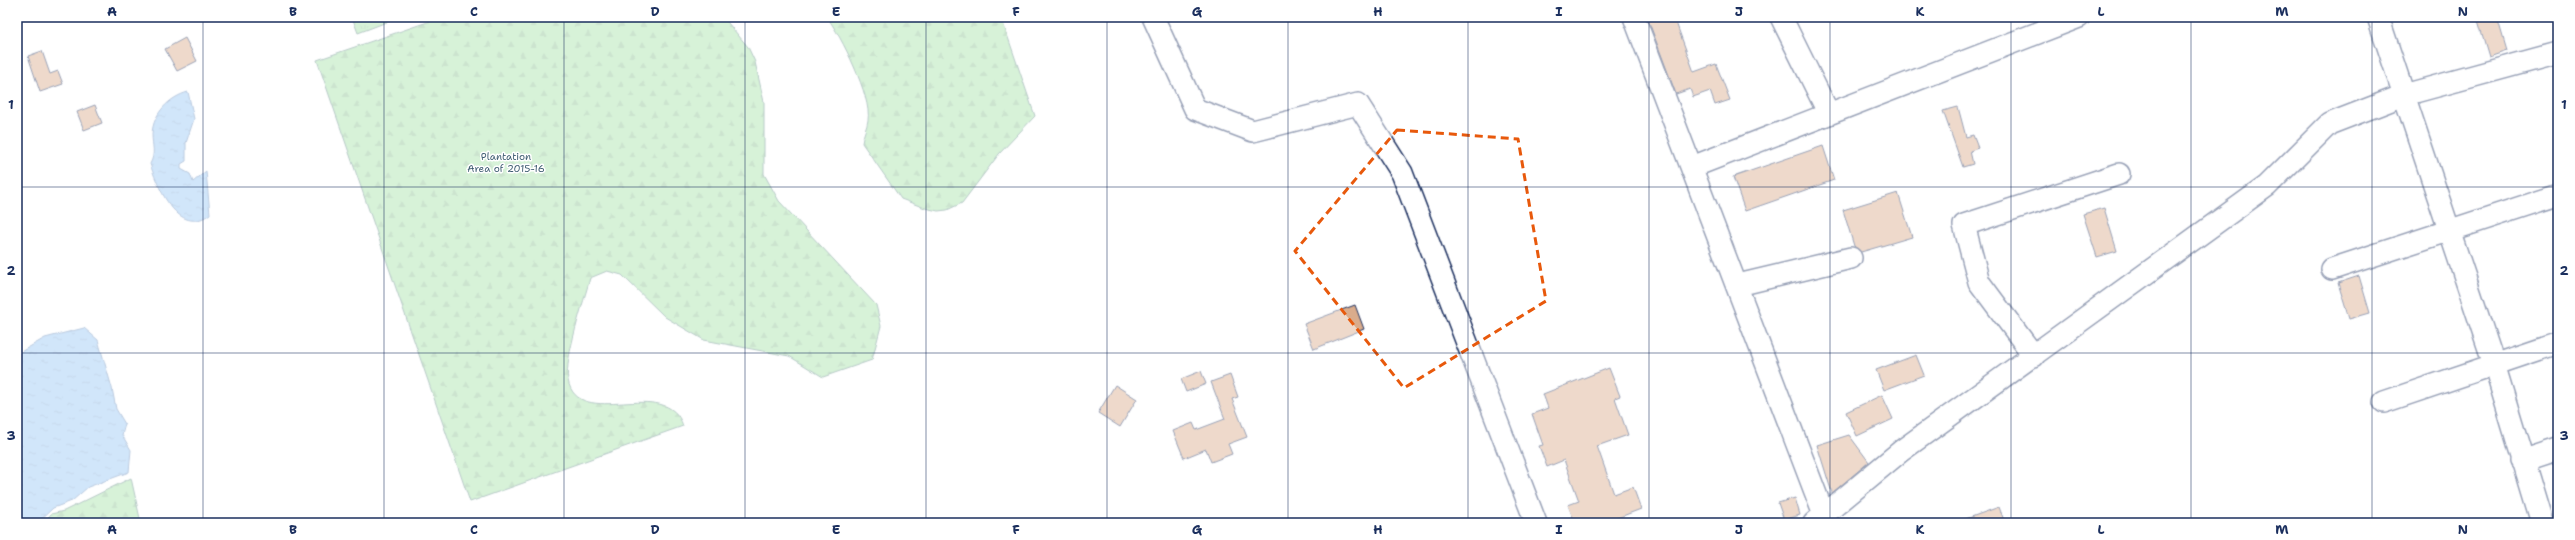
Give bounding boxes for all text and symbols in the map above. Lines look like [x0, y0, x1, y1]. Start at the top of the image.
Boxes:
text: A [107, 3, 117, 20]
text: B [289, 3, 297, 20]
text: C [470, 3, 478, 20]
text: D [650, 3, 660, 20]
text: E [832, 3, 841, 20]
text: F [1012, 3, 1020, 20]
text: G [1192, 3, 1203, 20]
text: H [1373, 3, 1383, 20]
text: I [1555, 3, 1563, 20]
text: J [1735, 3, 1743, 20]
text: K [1916, 3, 1925, 20]
text: L [2097, 3, 2105, 20]
text: M [2275, 3, 2289, 20]
text: N [2458, 3, 2468, 20]
text: 1 [8, 96, 14, 113]
text: 1 [2561, 96, 2567, 113]
park label: Plantation Area of 2015-16 [467, 150, 545, 175]
text: 2 [6, 262, 16, 279]
text: 2 [2559, 262, 2569, 279]
text: 3 [6, 427, 16, 444]
text: 3 [2559, 427, 2569, 444]
text: A [107, 521, 117, 538]
text: B [289, 521, 297, 538]
text: C [470, 521, 478, 538]
text: D [650, 521, 660, 538]
text: E [832, 521, 841, 538]
text: F [1012, 521, 1020, 538]
text: G [1192, 521, 1203, 538]
text: H [1373, 521, 1383, 538]
text: I [1555, 521, 1563, 538]
text: J [1735, 521, 1743, 538]
text: K [1916, 521, 1925, 538]
text: L [2097, 521, 2105, 538]
text: M [2275, 521, 2289, 538]
text: N [2458, 521, 2468, 538]

